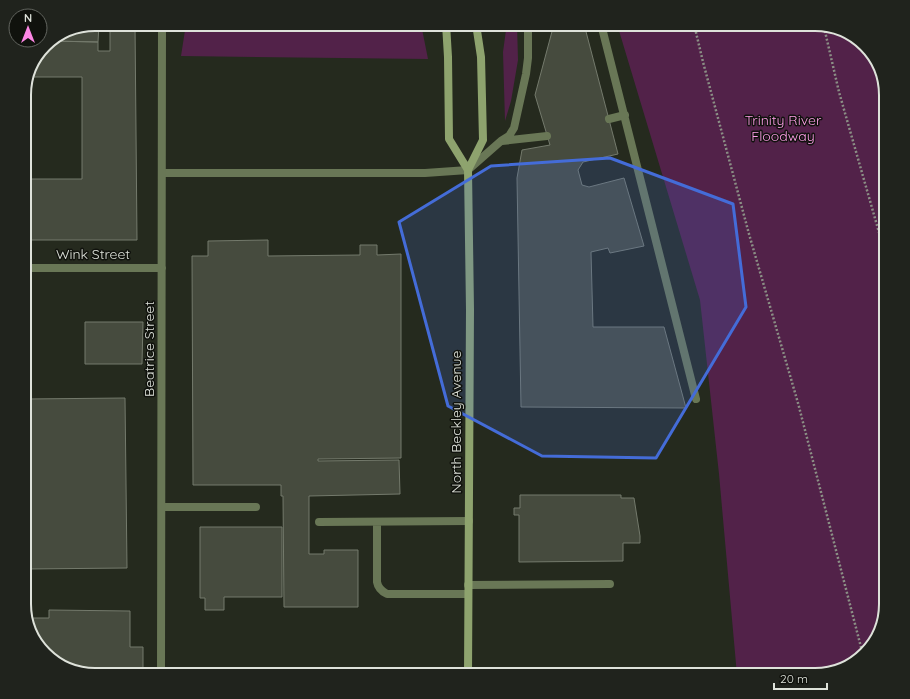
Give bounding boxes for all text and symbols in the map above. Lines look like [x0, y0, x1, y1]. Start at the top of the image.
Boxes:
north arrow [8, 8, 48, 48]
text: N [24, 11, 32, 25]
park label: Trinity River Floodway [745, 111, 822, 145]
street label: Wink Street [56, 245, 130, 263]
street label: Beatrice Street [140, 301, 158, 397]
street label: North Beckley Avenue [447, 351, 465, 493]
scale bar [774, 665, 827, 691]
text: 20 m [780, 671, 808, 686]

